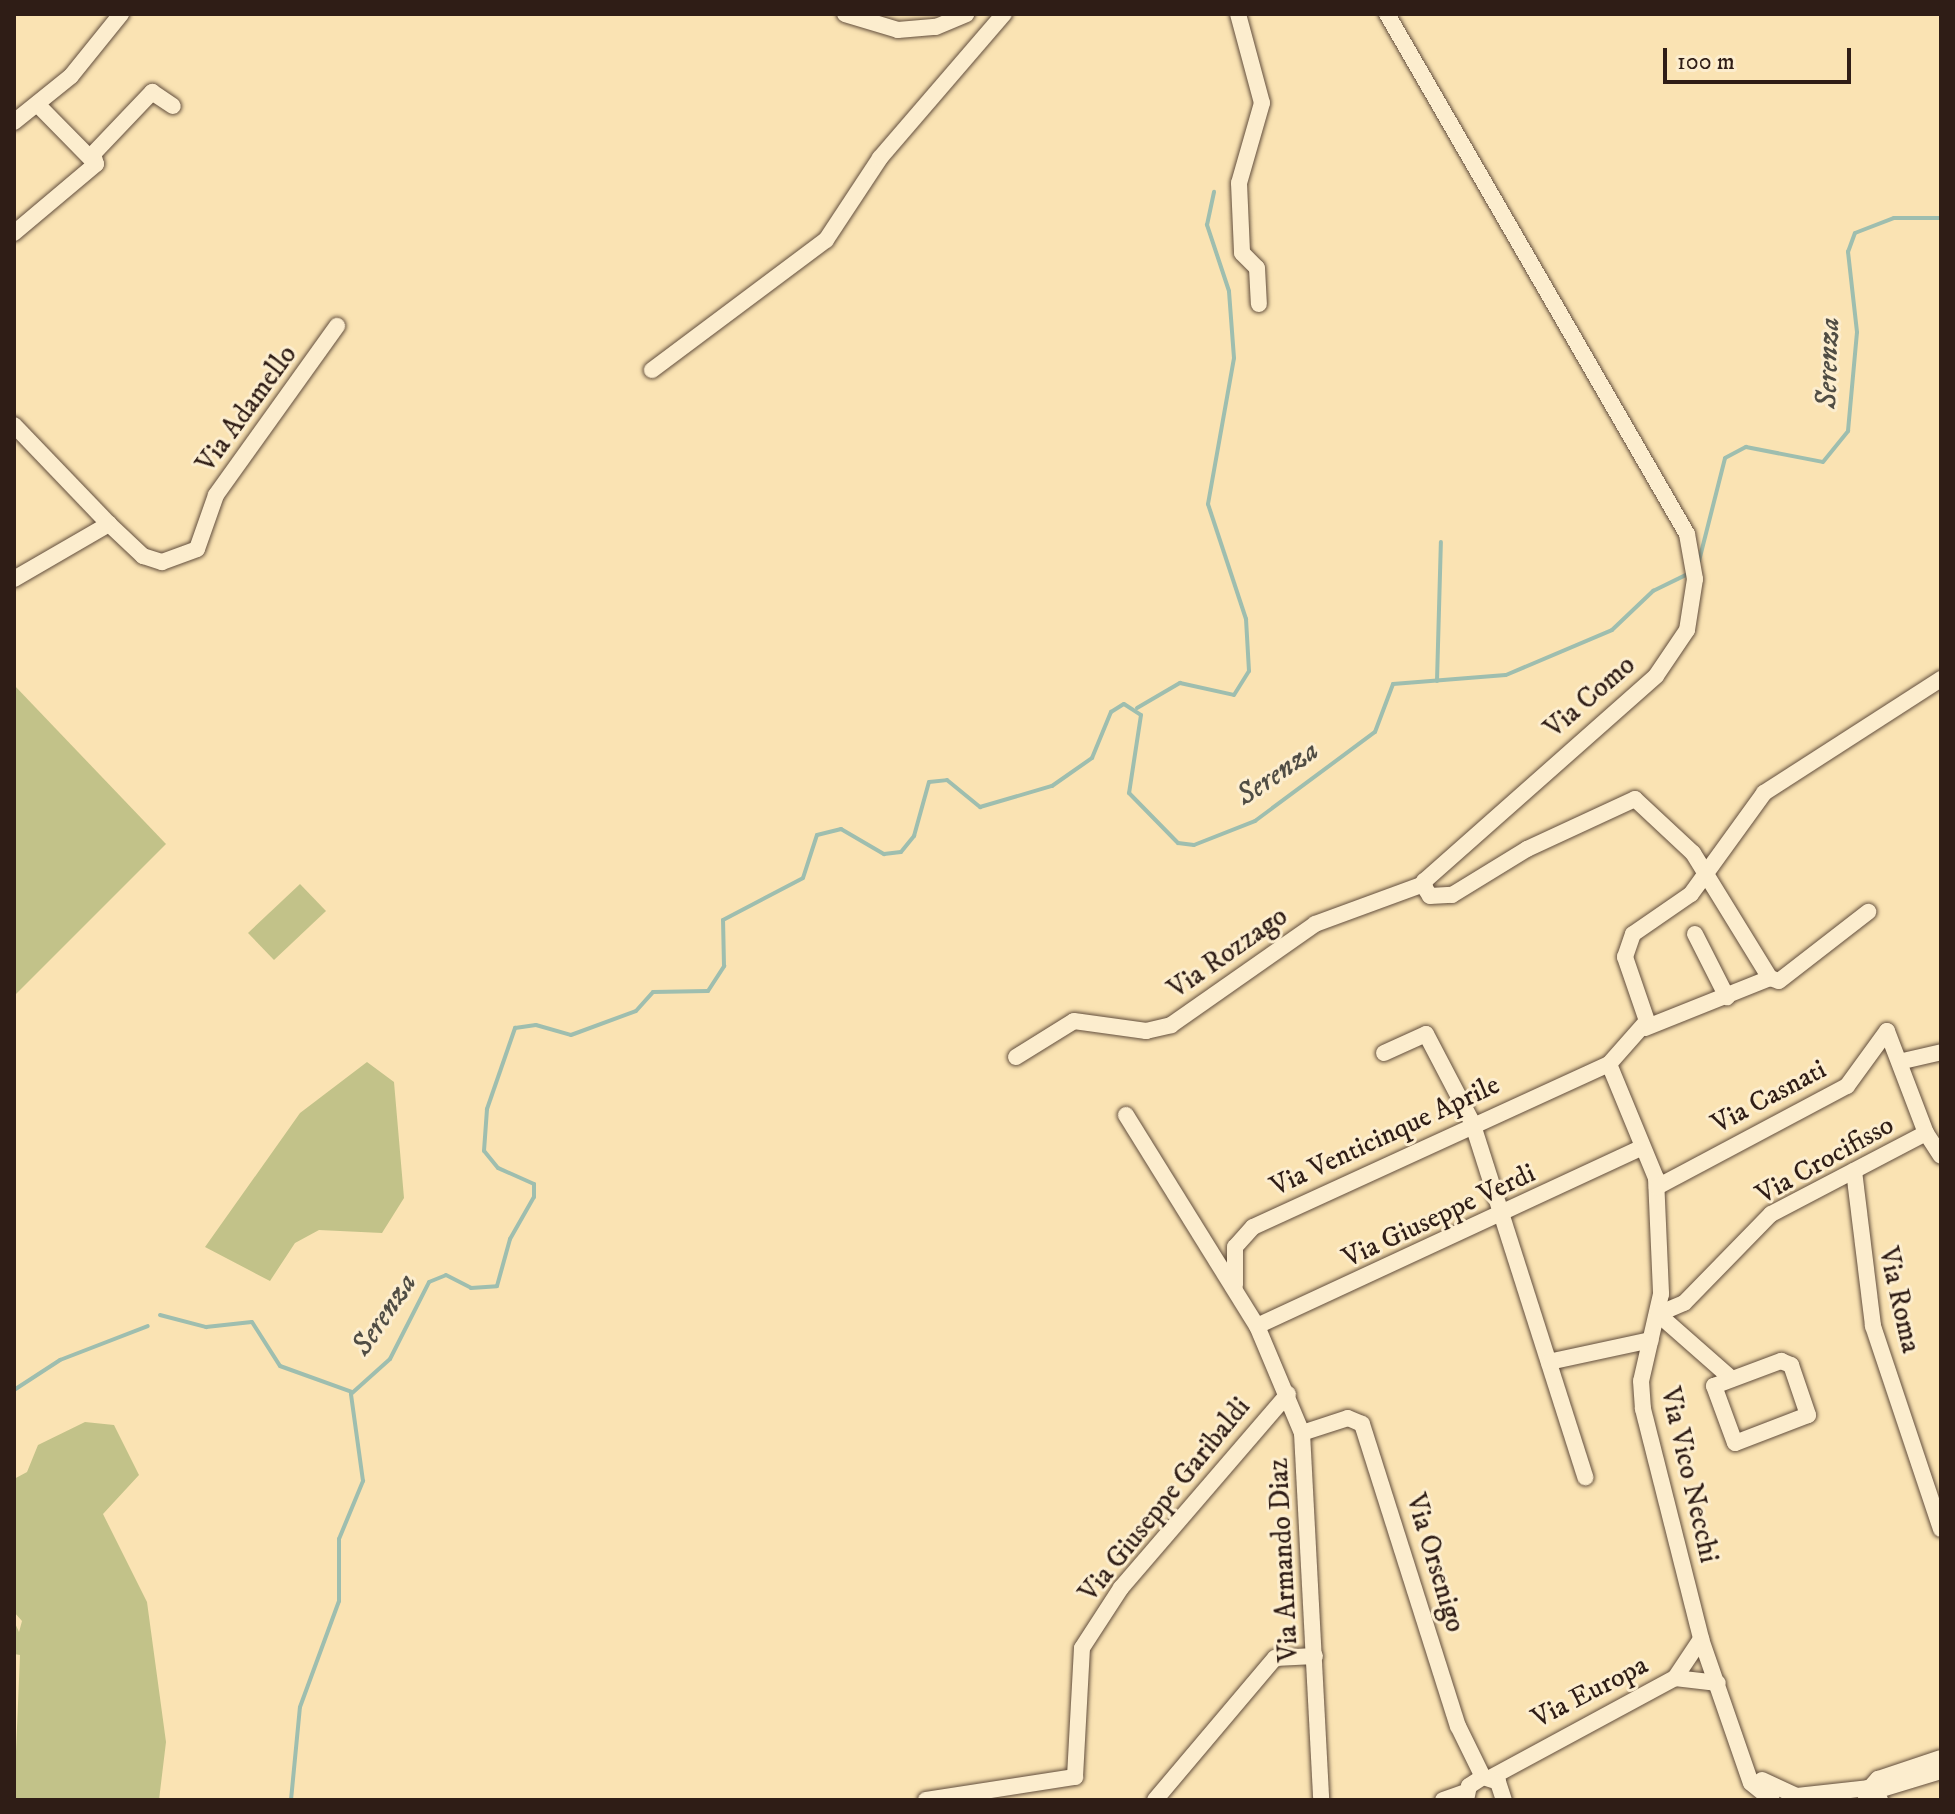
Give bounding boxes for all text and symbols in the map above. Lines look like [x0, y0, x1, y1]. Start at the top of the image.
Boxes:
scale bar [1667, 32, 1855, 82]
text: 100 m [1677, 47, 1735, 77]
water label: Serenza [1809, 317, 1849, 409]
street label: Via Adamello [190, 339, 304, 479]
street label: Via Como [1538, 648, 1642, 746]
water label: Serenza [1230, 733, 1326, 815]
street label: Via Rozzago [1162, 900, 1294, 1006]
street label: Via Casnati [1706, 1053, 1832, 1141]
street label: Via Venticinque Aprile [1265, 1068, 1505, 1204]
street label: Via Crocifisso [1750, 1108, 1900, 1212]
street label: Via Giuseppe Verdi [1337, 1157, 1541, 1275]
street label: Via Roma [1871, 1244, 1927, 1356]
water label: Serenza [344, 1267, 426, 1363]
street label: Via Vico Necchi [1652, 1384, 1726, 1566]
street label: Via Giuseppe Garibaldi [1072, 1391, 1258, 1609]
street label: Via Armando Diaz [1262, 1457, 1306, 1663]
street label: Via Orsenigo [1398, 1490, 1472, 1636]
street label: Via Europa [1526, 1648, 1654, 1736]

